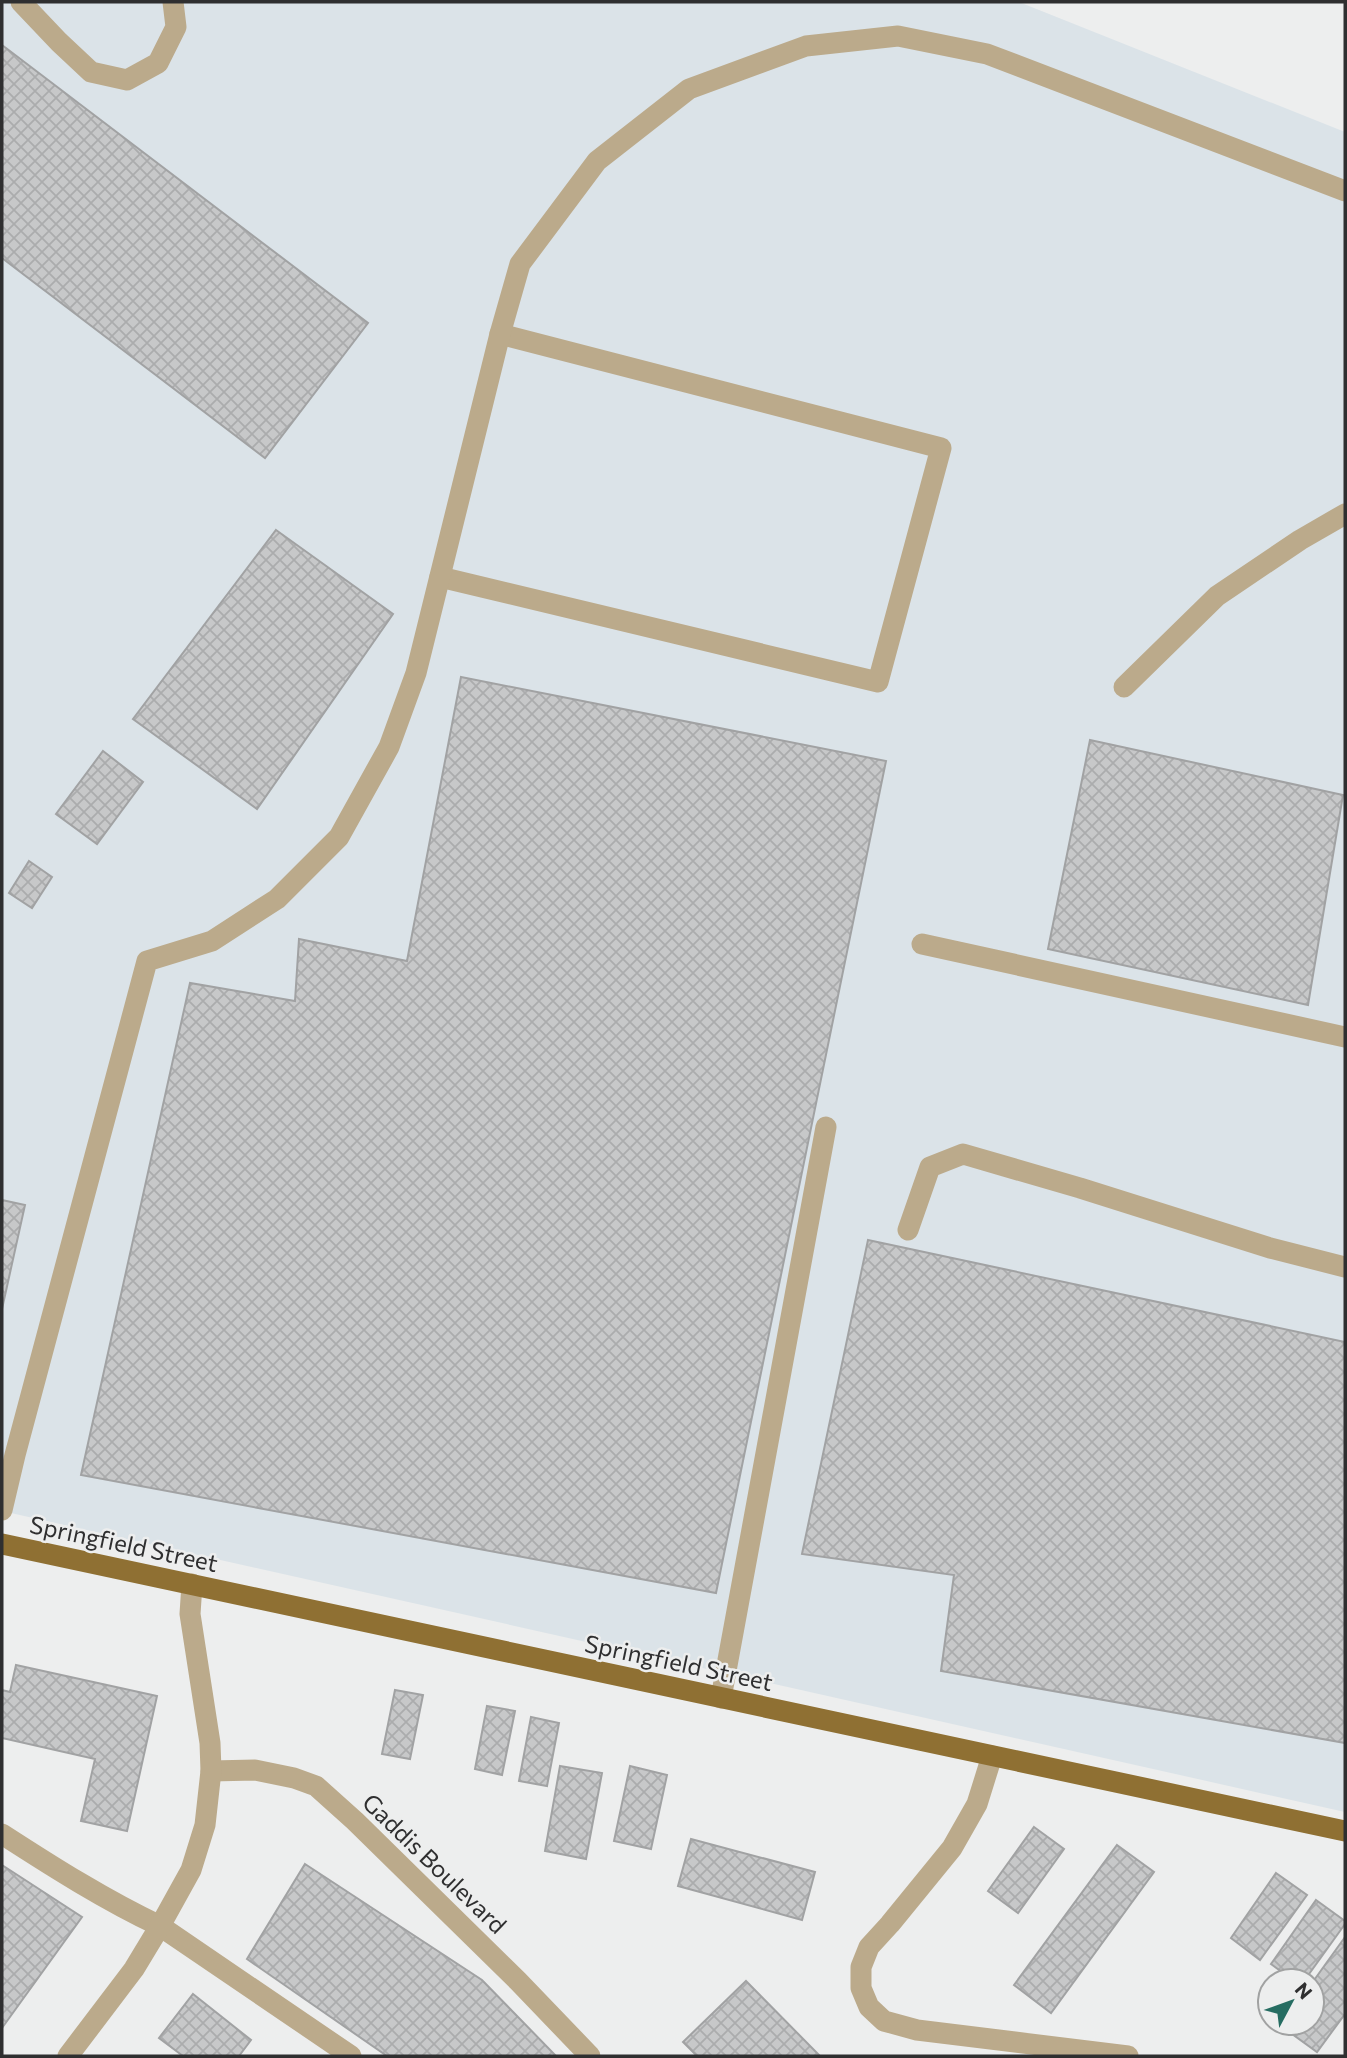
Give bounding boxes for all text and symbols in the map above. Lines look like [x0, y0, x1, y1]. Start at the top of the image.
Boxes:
street label: Springfield Street [27, 1509, 221, 1577]
street label: Springfield Street [582, 1628, 776, 1696]
street label: Gaddis Boulevard [357, 1787, 513, 1939]
north arrow [1256, 1967, 1326, 2037]
text: N [1291, 1978, 1318, 2003]

